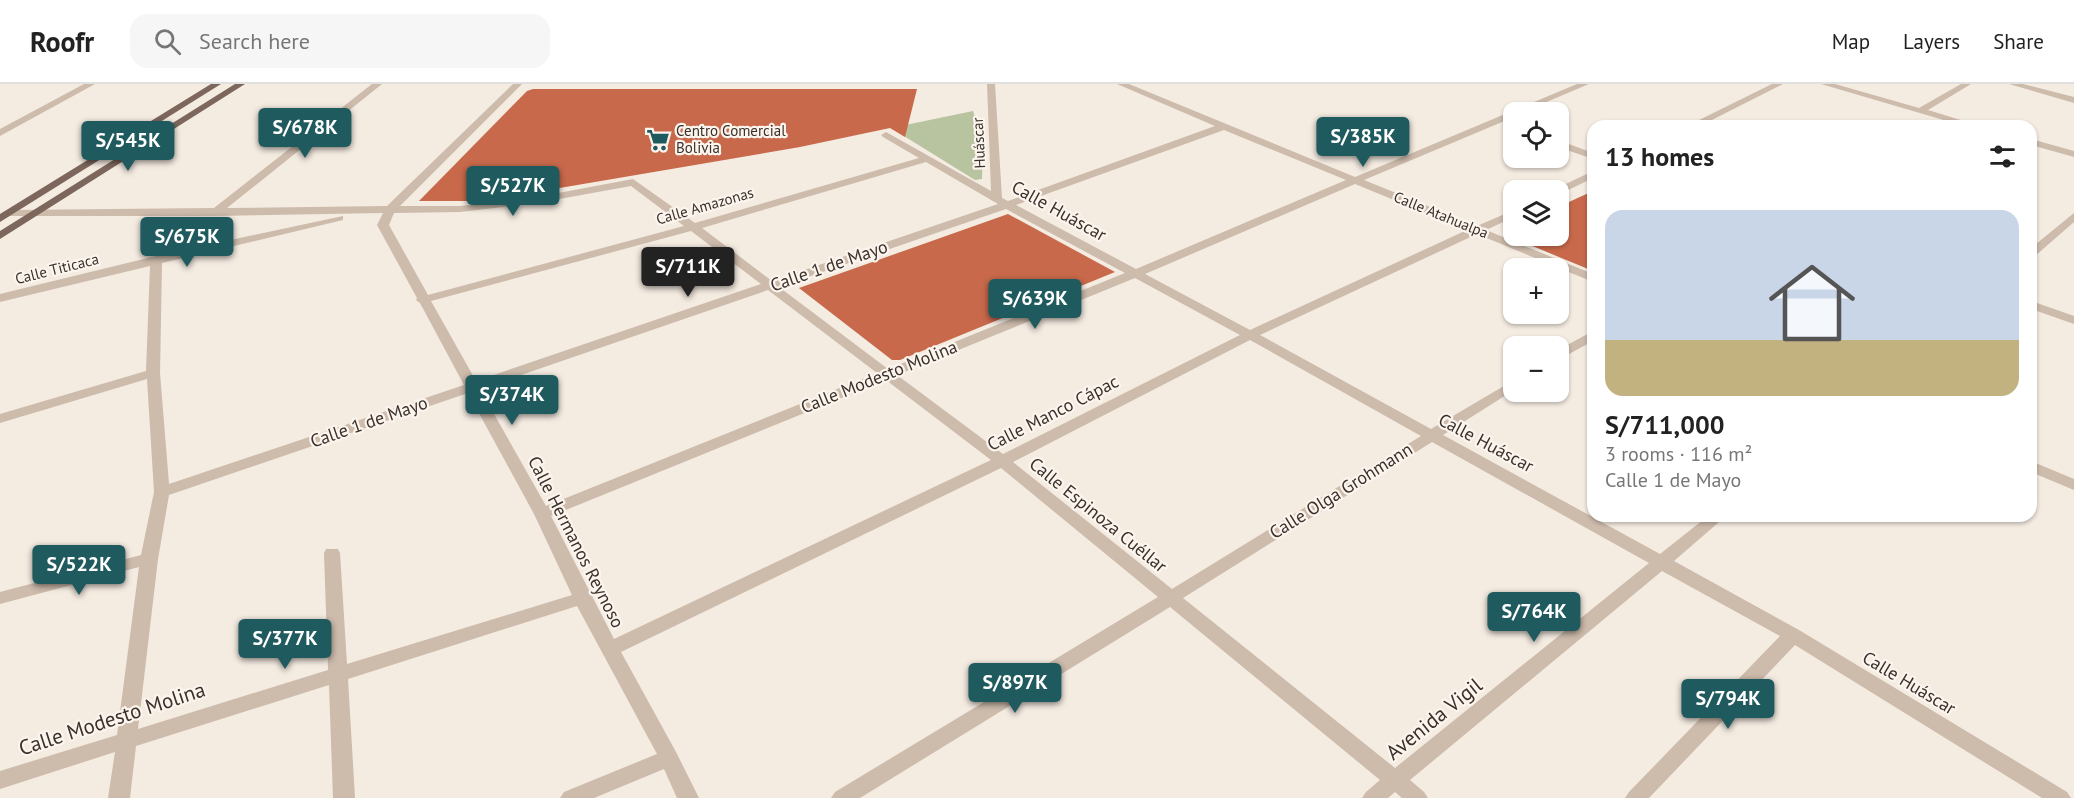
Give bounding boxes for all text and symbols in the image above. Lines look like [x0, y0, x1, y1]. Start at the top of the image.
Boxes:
search box [130, 14, 550, 68]
text: Roofr [30, 23, 94, 60]
icon: search [151, 25, 184, 58]
text: Search here [199, 27, 310, 55]
text: Map [1832, 28, 1870, 55]
text: Layers [1903, 28, 1960, 55]
text: Share [1993, 28, 2044, 55]
map controls [1503, 102, 1569, 402]
button: locate [1503, 102, 1569, 168]
pin: S/678K [256, 108, 354, 159]
text: S/678K [272, 114, 338, 140]
street label: Huáscar [968, 117, 989, 169]
pin: S/385K [1314, 117, 1412, 168]
pin: S/545K [79, 121, 177, 172]
place label: Centro Comercial Bolivia [676, 121, 786, 157]
text: S/385K [1330, 123, 1396, 149]
text: S/545K [95, 127, 161, 153]
supermarket icon: Centro Comercial Bolivia [645, 127, 671, 153]
text: 13 homes [1605, 140, 1714, 173]
icon: filters [1986, 140, 2019, 173]
pin: S/527K [464, 166, 562, 217]
text: S/527K [480, 172, 546, 198]
street label: Calle Huáscar [1008, 175, 1111, 246]
button: layers [1503, 180, 1569, 246]
street label: Calle Amazonas [654, 183, 756, 229]
street label: Calle Atahualpa [1391, 187, 1491, 242]
pin: S/675K [138, 217, 236, 268]
text: S/675K [154, 223, 220, 249]
street label: Calle 1 de Mayo [767, 235, 891, 296]
pin: S/711K [639, 247, 737, 298]
street label: Calle Titicaca [13, 249, 101, 288]
icon: home [1758, 249, 1866, 357]
text: S/711K [655, 253, 721, 279]
button: + [1503, 258, 1569, 324]
pin: S/639K [986, 279, 1084, 330]
text: S/639K [1002, 285, 1068, 311]
street label: Calle Modesto Molina [797, 335, 960, 418]
button: − [1503, 336, 1569, 402]
street label: Calle Manco Cápac [983, 370, 1122, 456]
pin: S/374K [463, 375, 561, 426]
text: S/374K [479, 381, 545, 407]
street label: Calle 1 de Mayo [307, 391, 431, 452]
street label: Calle Huáscar [1435, 408, 1538, 477]
text: S/711,000 [1605, 408, 1724, 441]
street label: Calle Olga Grohmann [1265, 437, 1416, 544]
text: 3 rooms · 116 m² [1605, 441, 1752, 467]
street label: Calle Hermanos Reynoso [523, 452, 630, 632]
street label: Calle Espinoza Cuéllar [1025, 452, 1172, 577]
text: Calle 1 de Mayo [1605, 467, 1741, 493]
pin: S/522K [30, 545, 128, 596]
text: S/522K [46, 551, 112, 577]
pin: S/764K [1485, 592, 1583, 643]
text: S/764K [1501, 598, 1567, 624]
pin: S/377K [236, 619, 334, 670]
text: S/377K [252, 625, 318, 651]
street label: Calle Huáscar [1858, 646, 1960, 719]
pin: S/897K [966, 663, 1064, 714]
text: S/897K [982, 669, 1048, 695]
street label: Avenida Vigil [1380, 671, 1487, 766]
street label: Calle Modesto Molina [15, 676, 209, 761]
pin: S/794K [1679, 679, 1777, 730]
text: S/794K [1695, 685, 1761, 711]

